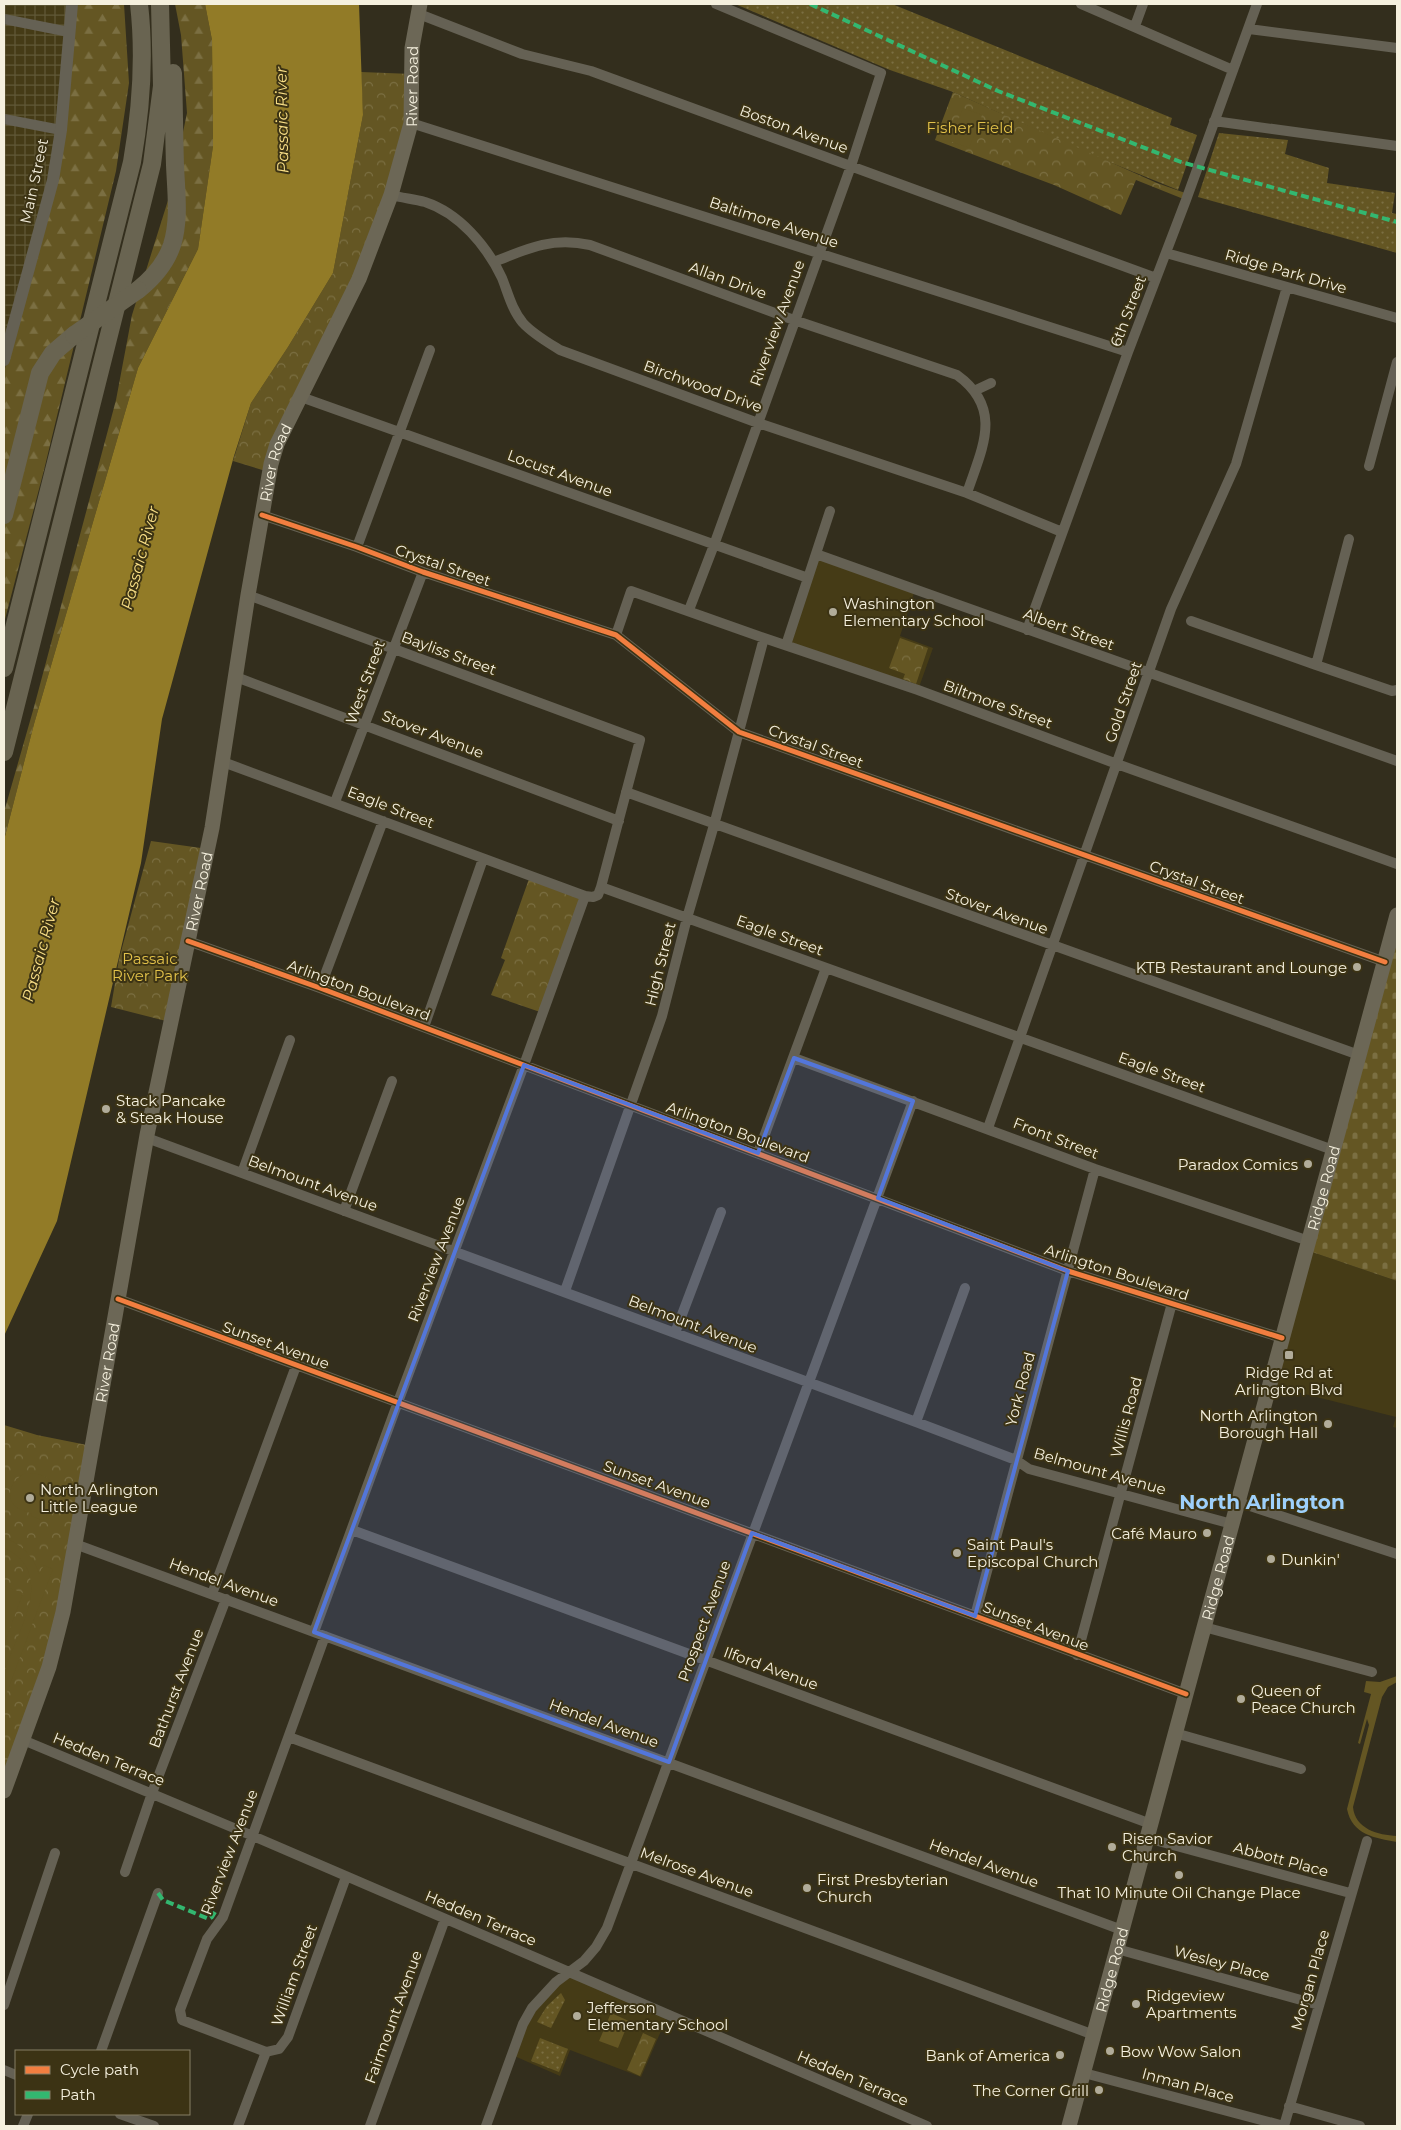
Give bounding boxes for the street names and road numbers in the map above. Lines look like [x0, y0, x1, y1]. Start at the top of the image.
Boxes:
street label: River Road [401, 46, 422, 127]
street label: Boston Avenue [737, 101, 851, 157]
street label: Main Street [16, 137, 52, 225]
street label: Baltimore Avenue [707, 192, 841, 252]
street label: Ridge Park Drive [1223, 245, 1349, 297]
street label: Allan Drive [687, 257, 769, 303]
street label: Riverview Avenue [745, 257, 809, 389]
street label: 6th Street [1106, 273, 1150, 349]
street label: Birchwood Drive [641, 356, 765, 416]
street label: River Road [255, 420, 295, 503]
street label: Locust Avenue [505, 445, 615, 501]
street label: Crystal Street [393, 540, 493, 590]
street label: Albert Street [1021, 604, 1117, 654]
street label: Bayliss Street [399, 627, 499, 679]
street label: West Street [341, 638, 389, 726]
street label: Gold Street [1100, 659, 1146, 745]
street label: Biltmore Street [941, 675, 1055, 733]
street label: Stover Avenue [379, 706, 487, 762]
street label: Crystal Street [766, 720, 866, 772]
street label: Eagle Street [345, 782, 437, 832]
street label: River Road [181, 850, 216, 933]
street label: Crystal Street [1147, 856, 1247, 908]
street label: Stover Avenue [943, 884, 1051, 938]
street label: Eagle Street [734, 910, 826, 960]
street label: High Street [640, 920, 680, 1008]
street label: Arlington Boulevard [285, 955, 433, 1025]
street label: Eagle Street [1116, 1047, 1208, 1097]
street label: Arlington Boulevard [664, 1097, 812, 1167]
street label: Front Street [1011, 1113, 1101, 1163]
street label: Ridge Road [1302, 1143, 1344, 1233]
street label: Belmount Avenue [246, 1151, 380, 1215]
street label: Riverview Avenue [403, 1194, 469, 1324]
street label: Arlington Boulevard [1042, 1240, 1192, 1304]
street label: Belmount Avenue [626, 1291, 760, 1357]
street label: Sunset Avenue [220, 1317, 332, 1373]
street label: River Road [91, 1321, 123, 1404]
street label: York Road [1001, 1350, 1039, 1428]
street label: Willis Road [1106, 1374, 1146, 1460]
street label: Belmount Avenue [1032, 1443, 1168, 1499]
street label: Sunset Avenue [601, 1456, 713, 1512]
street label: Ridge Road [1197, 1533, 1238, 1623]
street label: Hendel Avenue [167, 1553, 281, 1611]
street label: Prospect Avenue [673, 1558, 735, 1684]
street label: Sunset Avenue [980, 1597, 1092, 1655]
street label: Bathurst Avenue [144, 1626, 208, 1750]
street label: Ilford Avenue [721, 1642, 821, 1694]
street label: Hendel Avenue [547, 1694, 661, 1752]
street label: Hedden Terrace [50, 1728, 168, 1790]
street label: Riverview Avenue [196, 1787, 262, 1917]
street label: Hendel Avenue [927, 1834, 1041, 1892]
street label: Abbott Place [1231, 1837, 1331, 1881]
street label: Melrose Avenue [638, 1843, 756, 1901]
street label: Hedden Terrace [422, 1886, 540, 1950]
street label: William Street [267, 1922, 321, 2028]
street label: Ridge Road [1091, 1925, 1132, 2014]
street label: Morgan Place [1287, 1928, 1333, 2032]
street label: Wesley Place [1172, 1941, 1272, 1985]
street label: Fairmount Avenue [360, 1948, 426, 2086]
street label: Hedden Terrace [794, 2046, 912, 2110]
street label: Inman Place [1140, 2064, 1236, 2106]

